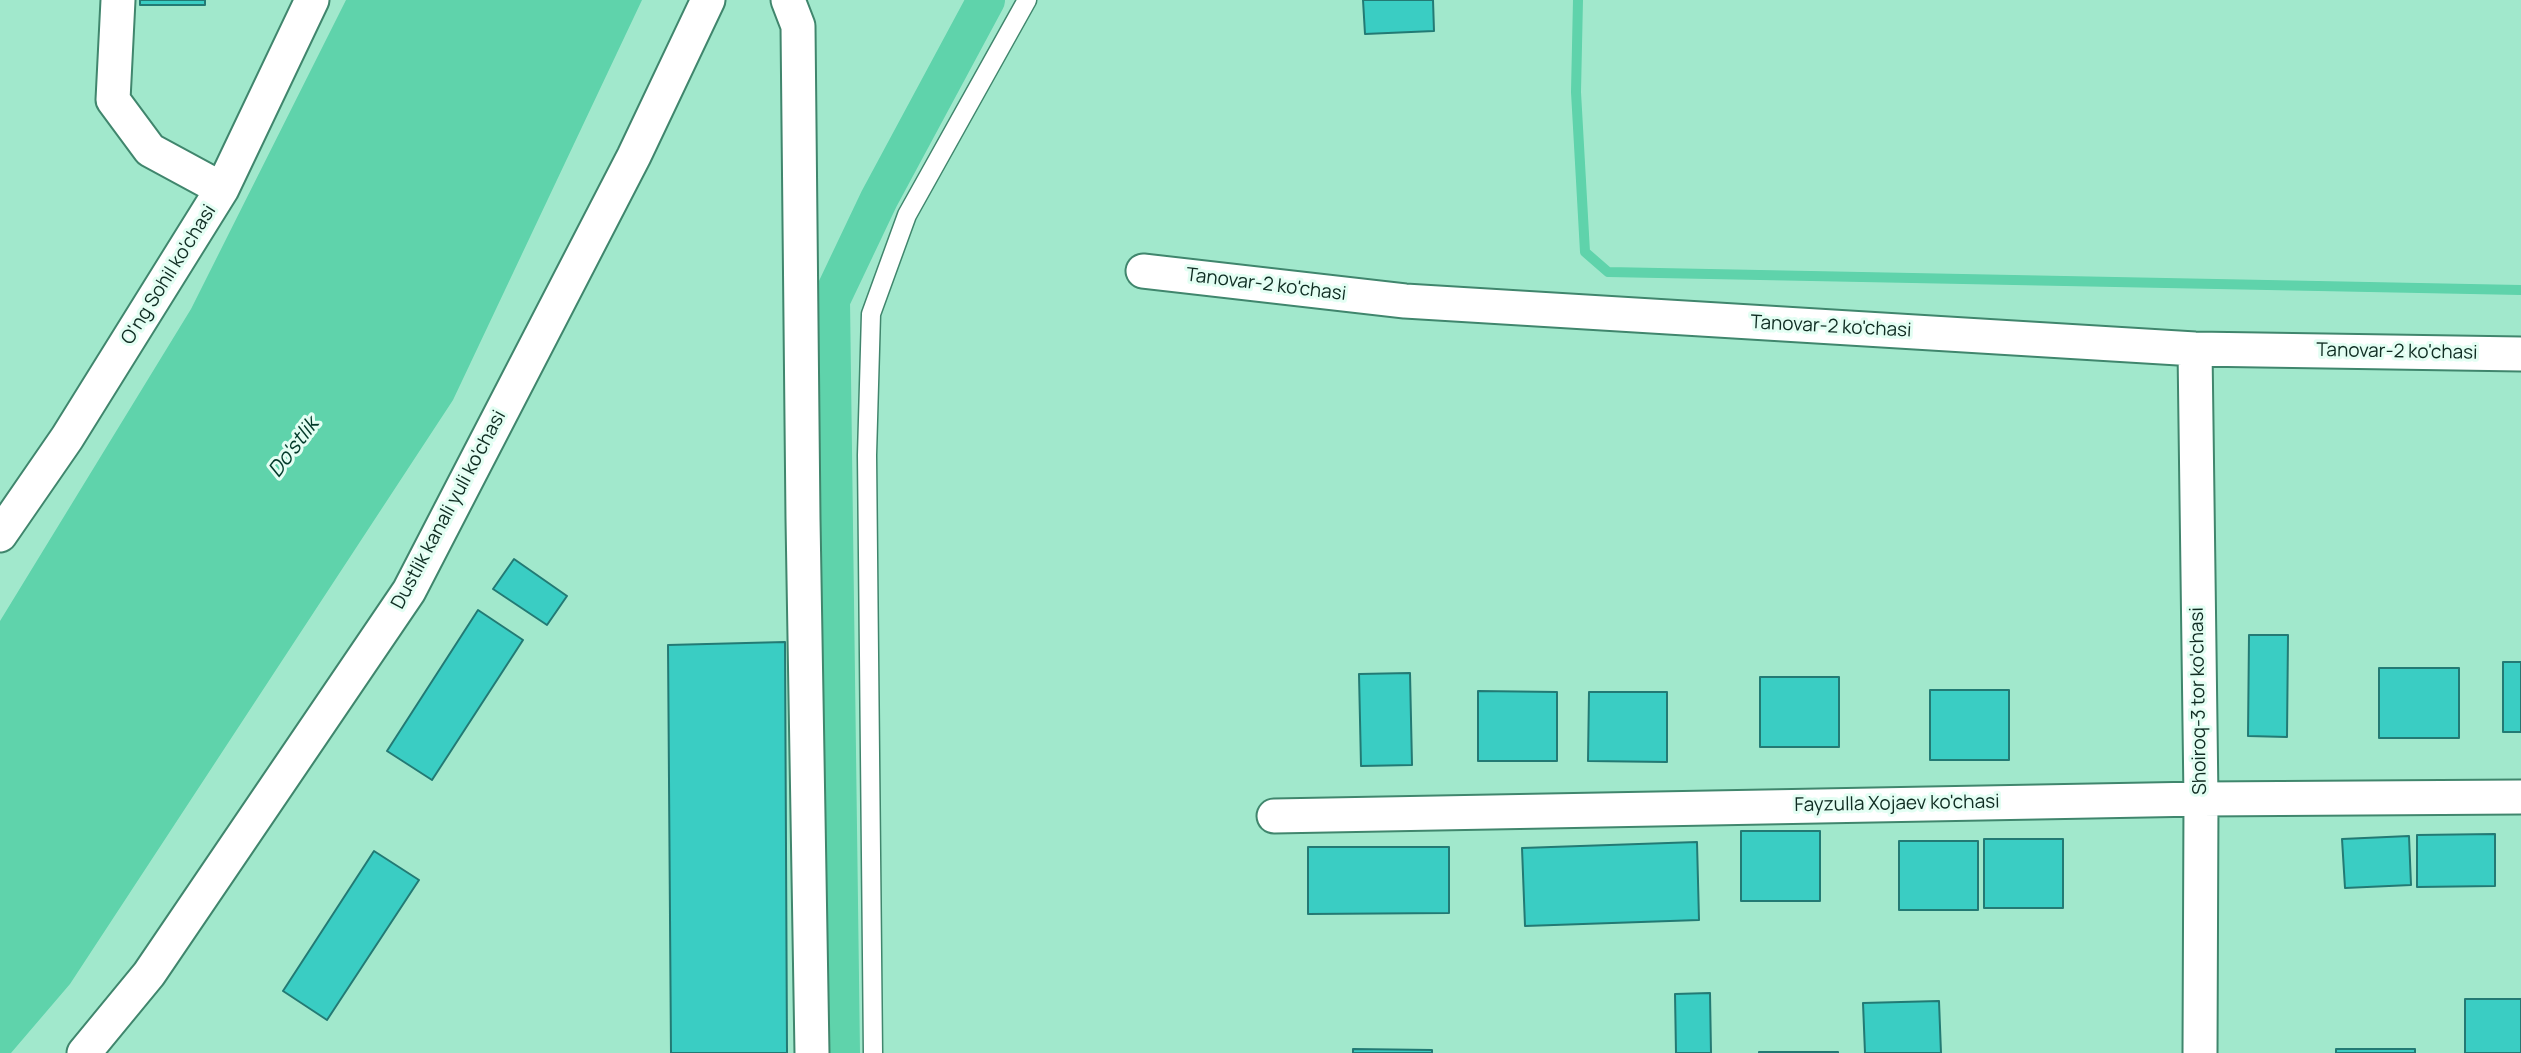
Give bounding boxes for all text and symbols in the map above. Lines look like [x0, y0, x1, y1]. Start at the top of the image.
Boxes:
street label: O'ng Sohil ko'chasi [117, 201, 221, 349]
street label: Tanovar-2 ko'chasi [1185, 264, 1347, 306]
street label: Tanovar-2 ko'chasi [1750, 311, 1912, 343]
street label: Tanovar-2 ko'chasi [2316, 339, 2478, 365]
street label: Dustlik kanali yuli ko'chasi [387, 407, 511, 613]
water label: Do'stlik [263, 413, 325, 483]
street label: Shoiroq-3 tor ko'chasi [2186, 607, 2212, 795]
street label: Fayzulla Xojaev ko'chasi [1794, 791, 2000, 817]

